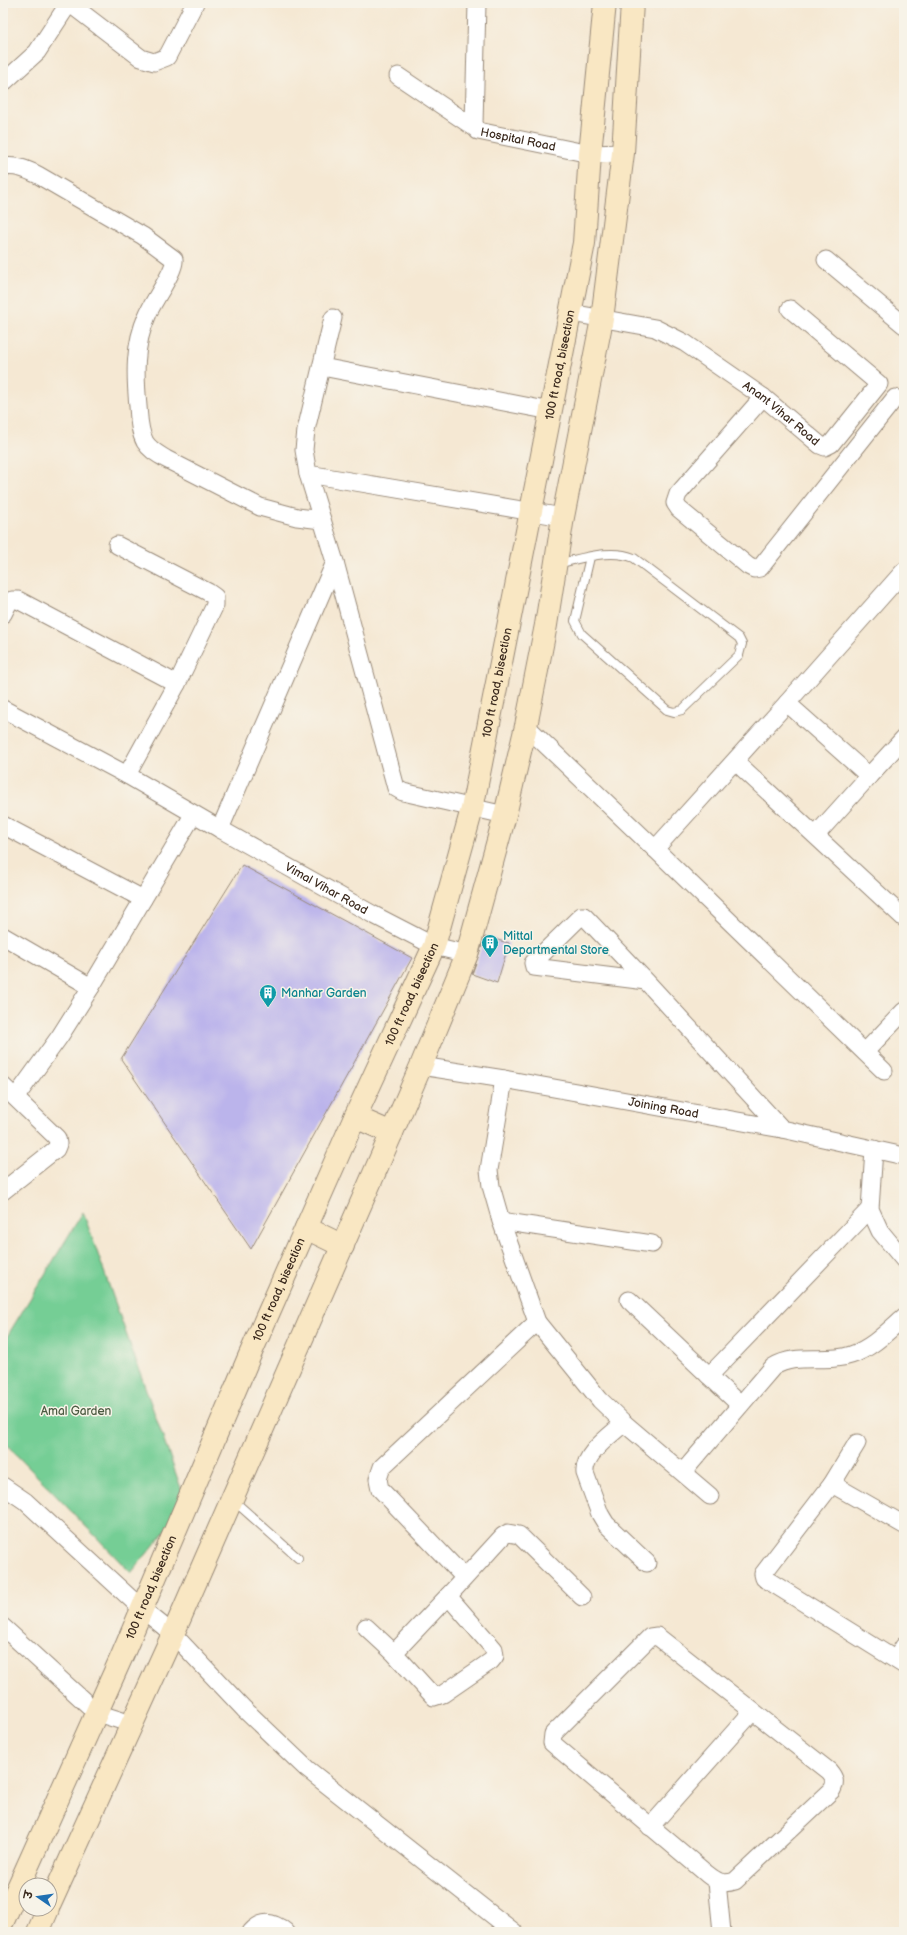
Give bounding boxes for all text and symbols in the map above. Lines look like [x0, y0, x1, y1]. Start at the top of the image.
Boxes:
street label: Hospital Road [479, 124, 557, 154]
street label: 100 ft road, bisection [542, 308, 578, 421]
street label: Anant Vihar Road [740, 378, 823, 449]
street label: 100 ft road, bisection [479, 626, 515, 739]
street label: Vimal Vihar Road [282, 859, 371, 918]
place label: Mittal Departmental Store [503, 929, 609, 958]
building icon: Mittal Departmental Store [480, 933, 500, 958]
street label: 100 ft road, bisection [381, 940, 442, 1048]
building icon: Manhar Garden [258, 983, 278, 1008]
place label: Manhar Garden [281, 986, 367, 1001]
street label: Joining Road [627, 1094, 700, 1121]
street label: 100 ft road, bisection [249, 1235, 308, 1344]
park label: Amal Garden [41, 1404, 112, 1419]
street label: 100 ft road, bisection [122, 1533, 180, 1642]
north arrow [18, 1877, 58, 1917]
text: उ [21, 1888, 36, 1901]

